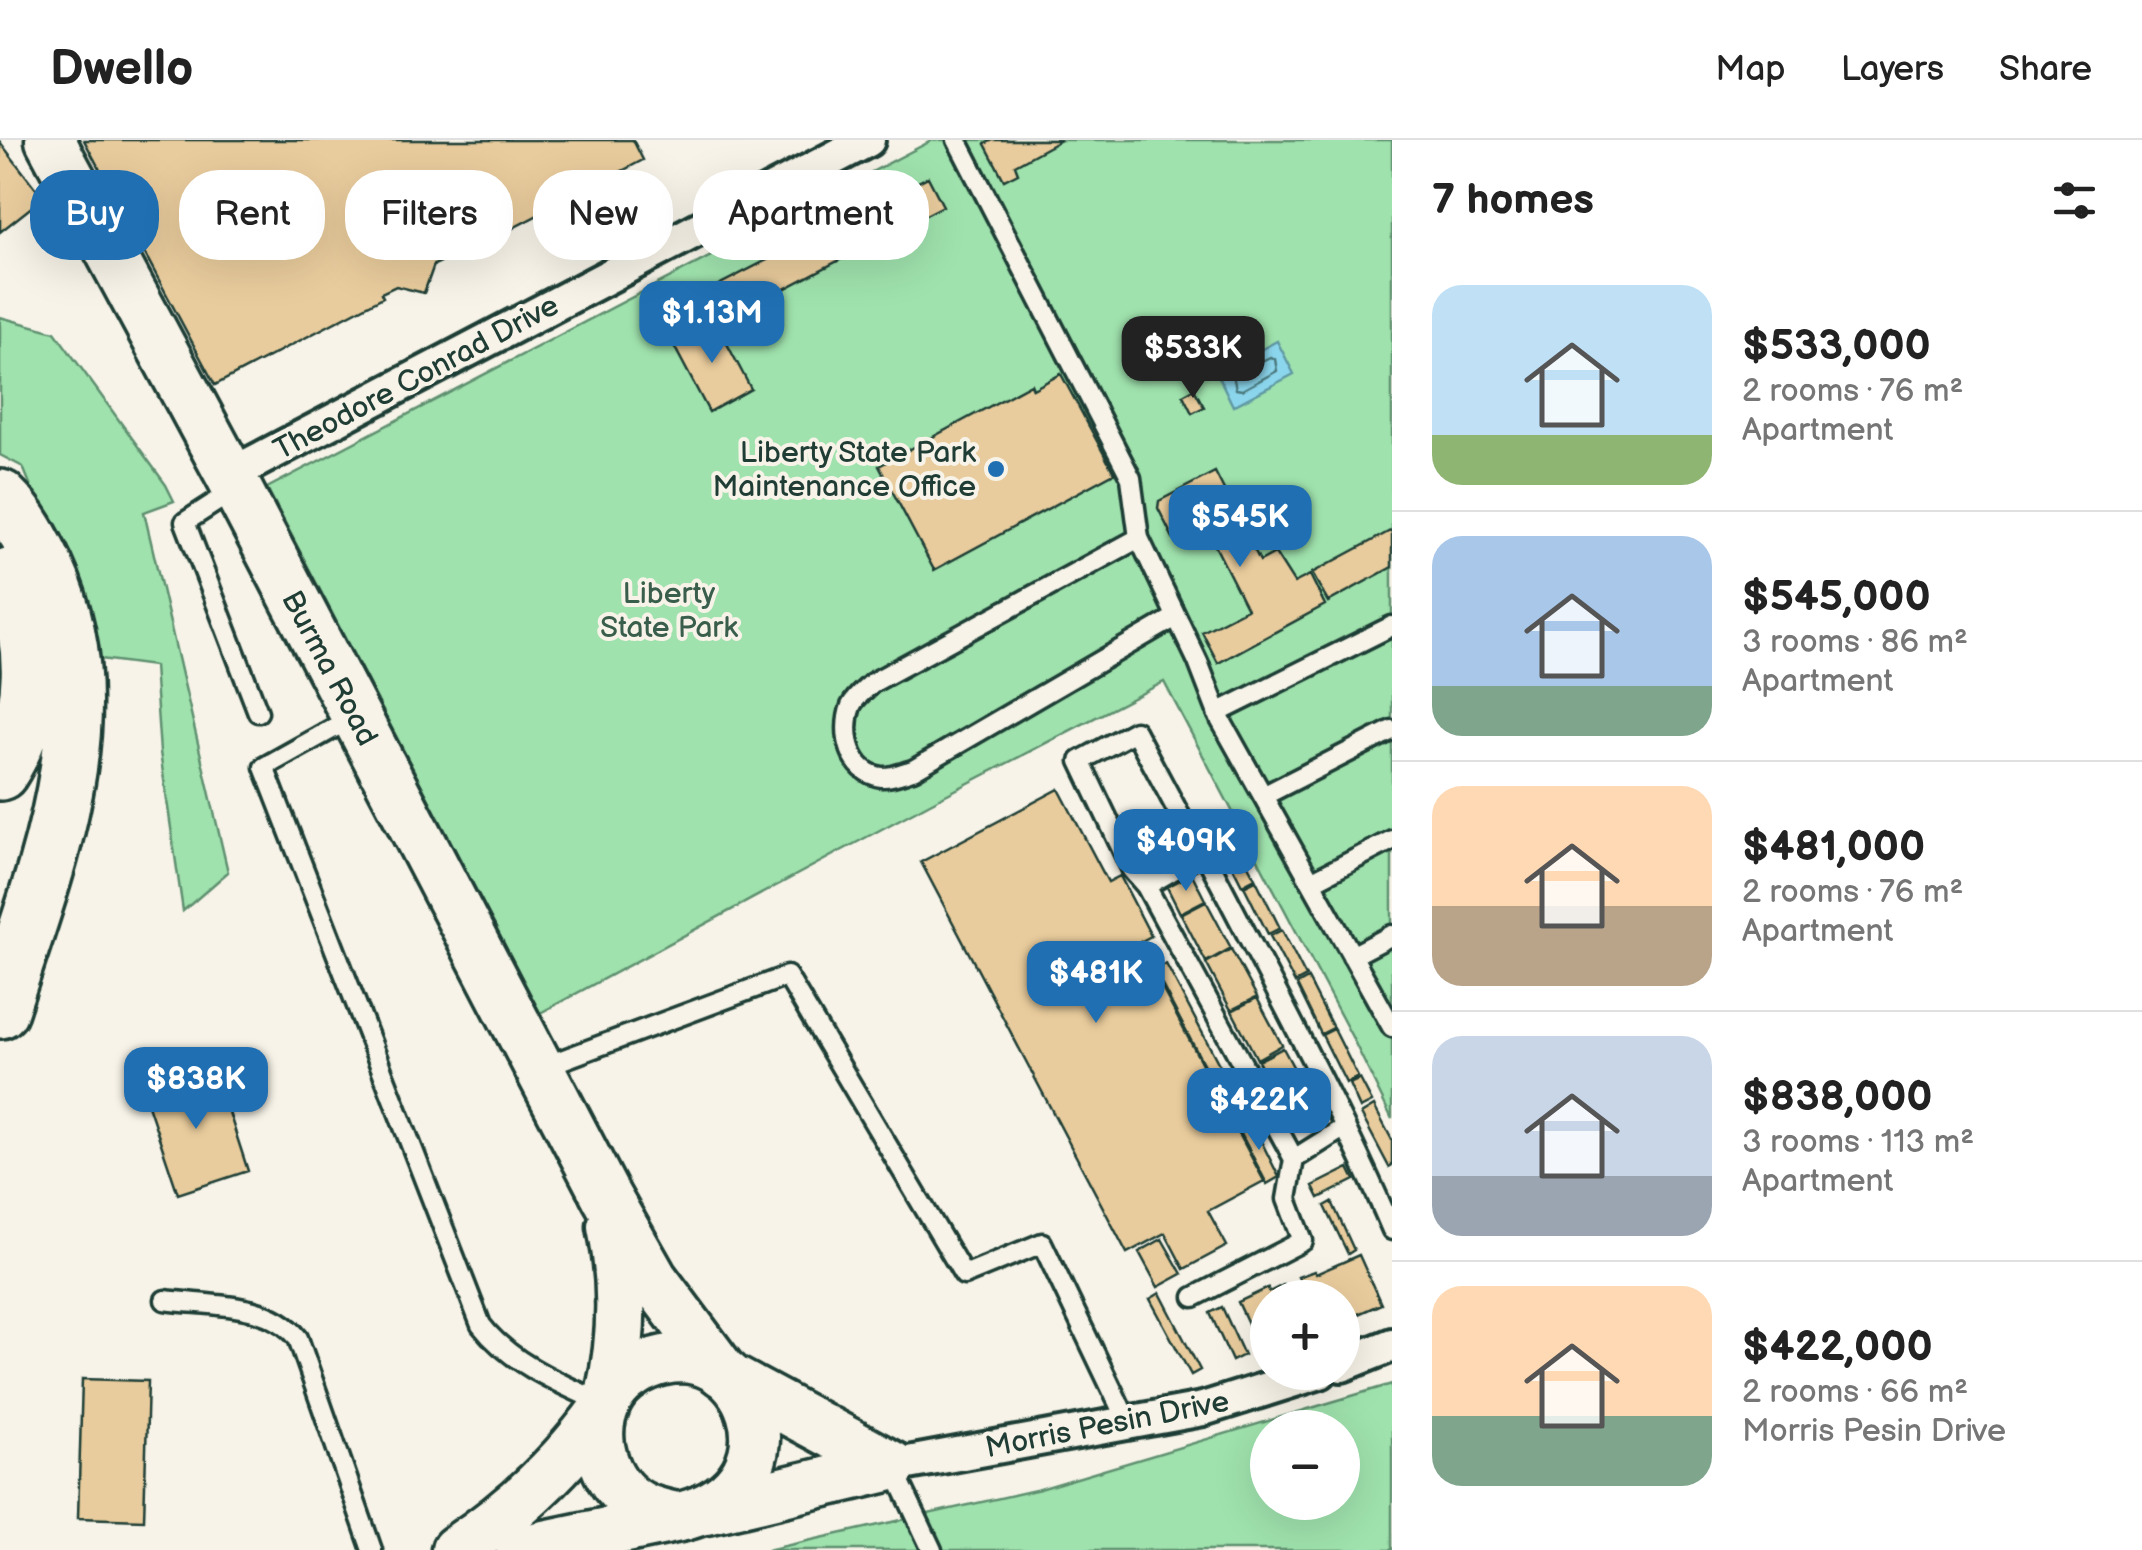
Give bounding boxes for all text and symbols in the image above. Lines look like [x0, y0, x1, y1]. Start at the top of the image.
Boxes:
text: Dwello [50, 41, 193, 98]
text: Map [1715, 48, 1786, 91]
text: Layers [1841, 48, 1944, 91]
text: Share [1999, 48, 2092, 91]
chip: Buy [30, 170, 159, 260]
chip: Rent [179, 170, 325, 260]
chip: Filters [345, 170, 513, 260]
chip: New [533, 170, 673, 260]
chip: Apartment [693, 170, 929, 260]
icon: filters [2047, 173, 2102, 228]
text: 7 homes [1432, 175, 1594, 226]
pin: $1.13M [631, 281, 793, 366]
street label: Theodore Conrad Drive [268, 288, 565, 468]
text: $1.13M [661, 294, 763, 333]
pin: $533K [1123, 316, 1263, 401]
text: $533,000 [1742, 321, 1931, 372]
icon: home [1512, 325, 1632, 445]
text: $533K [1144, 329, 1242, 368]
text: 2 rooms · 76 m² [1742, 372, 1963, 411]
text: Apartment [1742, 411, 1893, 450]
place label: Liberty State Park Maintenance Office [712, 435, 976, 505]
marker: Liberty State Park Maintenance Office [985, 458, 1007, 480]
pin: $545K [1170, 485, 1310, 570]
text: $545K [1191, 498, 1289, 537]
text: $545,000 [1742, 572, 1931, 623]
park label: Liberty State Park [600, 576, 738, 646]
icon: home [1512, 576, 1632, 696]
street label: Burma Road [273, 585, 385, 752]
text: 3 rooms · 86 m² [1742, 623, 1968, 662]
text: Apartment [1742, 662, 1893, 701]
pin: $409K [1116, 809, 1256, 894]
text: $409K [1136, 822, 1236, 861]
text: $481,000 [1742, 822, 1925, 873]
icon: home [1512, 826, 1632, 946]
text: 2 rooms · 76 m² [1742, 873, 1963, 912]
text: Apartment [1742, 912, 1893, 951]
pin: $481K [1026, 941, 1166, 1026]
text: $481K [1049, 954, 1143, 993]
pin: $838K [126, 1047, 266, 1132]
text: $838K [146, 1060, 246, 1099]
pin: $422K [1189, 1068, 1329, 1153]
text: $838,000 [1742, 1072, 1933, 1123]
icon: home [1512, 1076, 1632, 1196]
text: $422K [1209, 1081, 1309, 1120]
text: 3 rooms · 113 m² [1742, 1123, 1974, 1162]
text: Apartment [1742, 1162, 1893, 1201]
map controls [1250, 1280, 1360, 1520]
button: + [1250, 1280, 1360, 1390]
text: $422,000 [1742, 1322, 1933, 1373]
icon: home [1512, 1326, 1632, 1446]
text: 2 rooms · 66 m² [1742, 1373, 1968, 1412]
street label: Morris Pesin Drive [982, 1384, 1232, 1466]
button: − [1250, 1410, 1360, 1520]
text: Morris Pesin Drive [1742, 1412, 2006, 1451]

